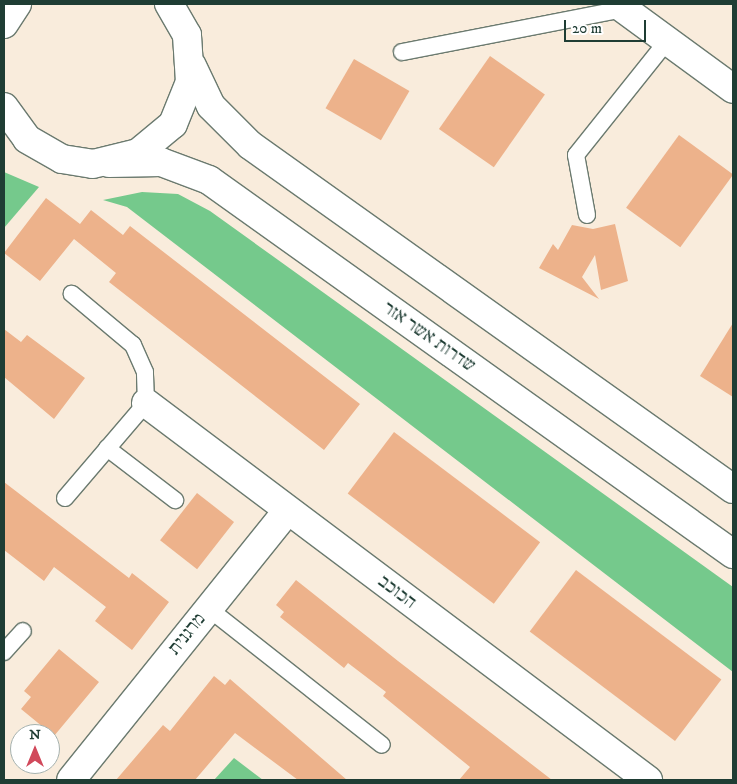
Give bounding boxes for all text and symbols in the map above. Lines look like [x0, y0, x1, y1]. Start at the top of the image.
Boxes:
scale bar [567, 10, 650, 42]
text: 20 m [572, 19, 602, 38]
street label: שדרות אשר אזר [378, 297, 480, 377]
street label: הכוכב [373, 570, 421, 614]
street label: מרגנית [163, 608, 211, 660]
north arrow [10, 724, 60, 774]
text: N [29, 726, 41, 744]

